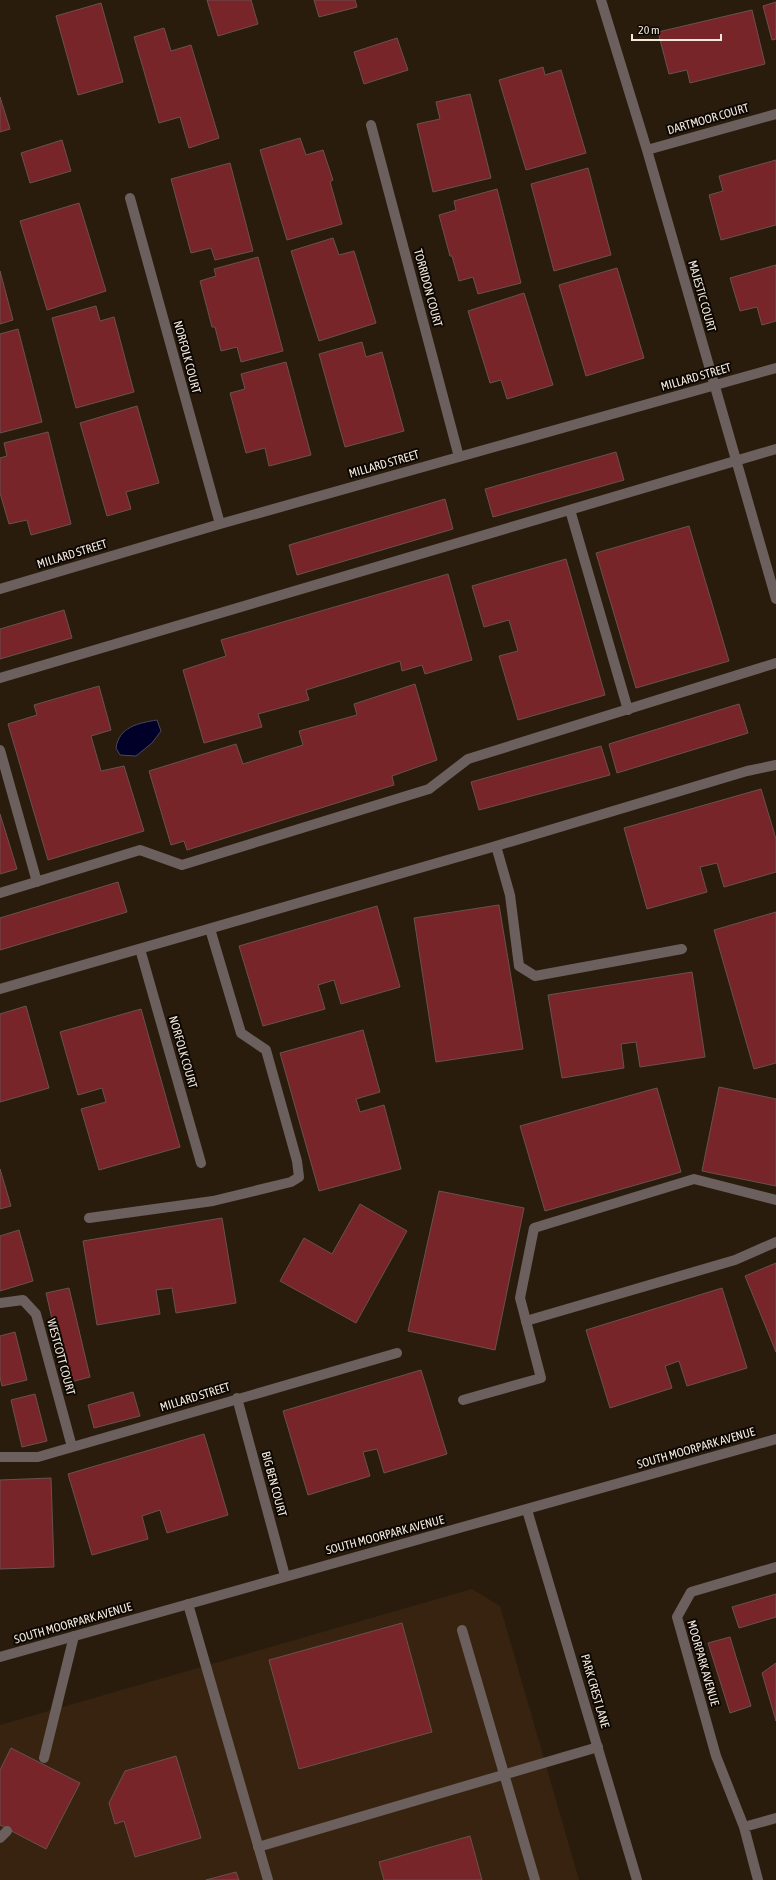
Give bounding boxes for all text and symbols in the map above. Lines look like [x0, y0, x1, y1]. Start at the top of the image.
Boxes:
scale bar [632, 16, 721, 42]
text: 20 m [638, 23, 660, 37]
street label: DARTMOOR COURT [666, 100, 751, 137]
street label: TORRIDON COURT [411, 248, 445, 329]
street label: MAJESTIC COURT [685, 259, 719, 334]
street label: NORFOLK COURT [171, 319, 204, 396]
street label: MILLARD STREET [659, 360, 733, 394]
street label: MILLARD STREET [347, 447, 421, 481]
street label: MILLARD STREET [35, 537, 109, 571]
street label: NORFOLK COURT [166, 1014, 200, 1090]
street label: WESTCOTT COURT [44, 1317, 78, 1397]
street label: MILLARD STREET [158, 1380, 232, 1414]
street label: SOUTH MOORPARK AVENUE [636, 1424, 756, 1472]
street label: BIG BEN COURT [259, 1450, 290, 1519]
street label: SOUTH MOORPARK AVENUE [324, 1512, 446, 1558]
street label: SOUTH MOORPARK AVENUE [13, 1599, 133, 1647]
street label: MOORPARK AVENUE [684, 1618, 722, 1708]
street label: PARK CREST LANE [578, 1653, 612, 1729]

